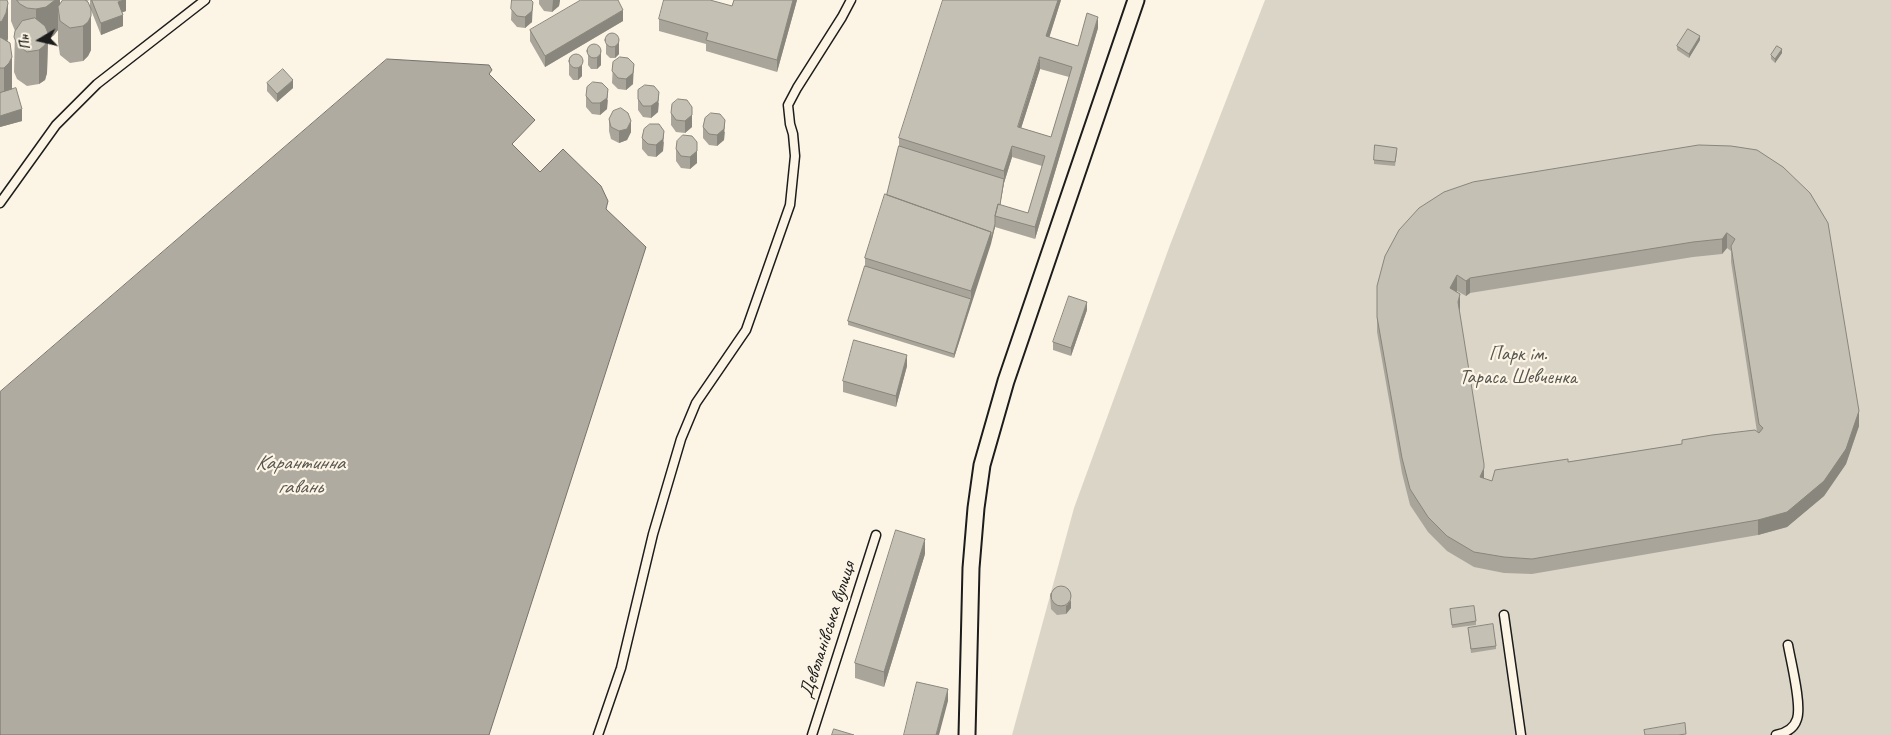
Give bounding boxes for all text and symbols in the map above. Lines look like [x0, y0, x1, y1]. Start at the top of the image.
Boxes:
north arrow [15, 15, 65, 65]
text: Пн [15, 34, 34, 51]
park label: Парк ім. Тараса Шевченка [1459, 343, 1577, 390]
water label: Карантинна гавань [255, 450, 345, 500]
street label: Деволанівська вулиця [795, 559, 861, 701]

